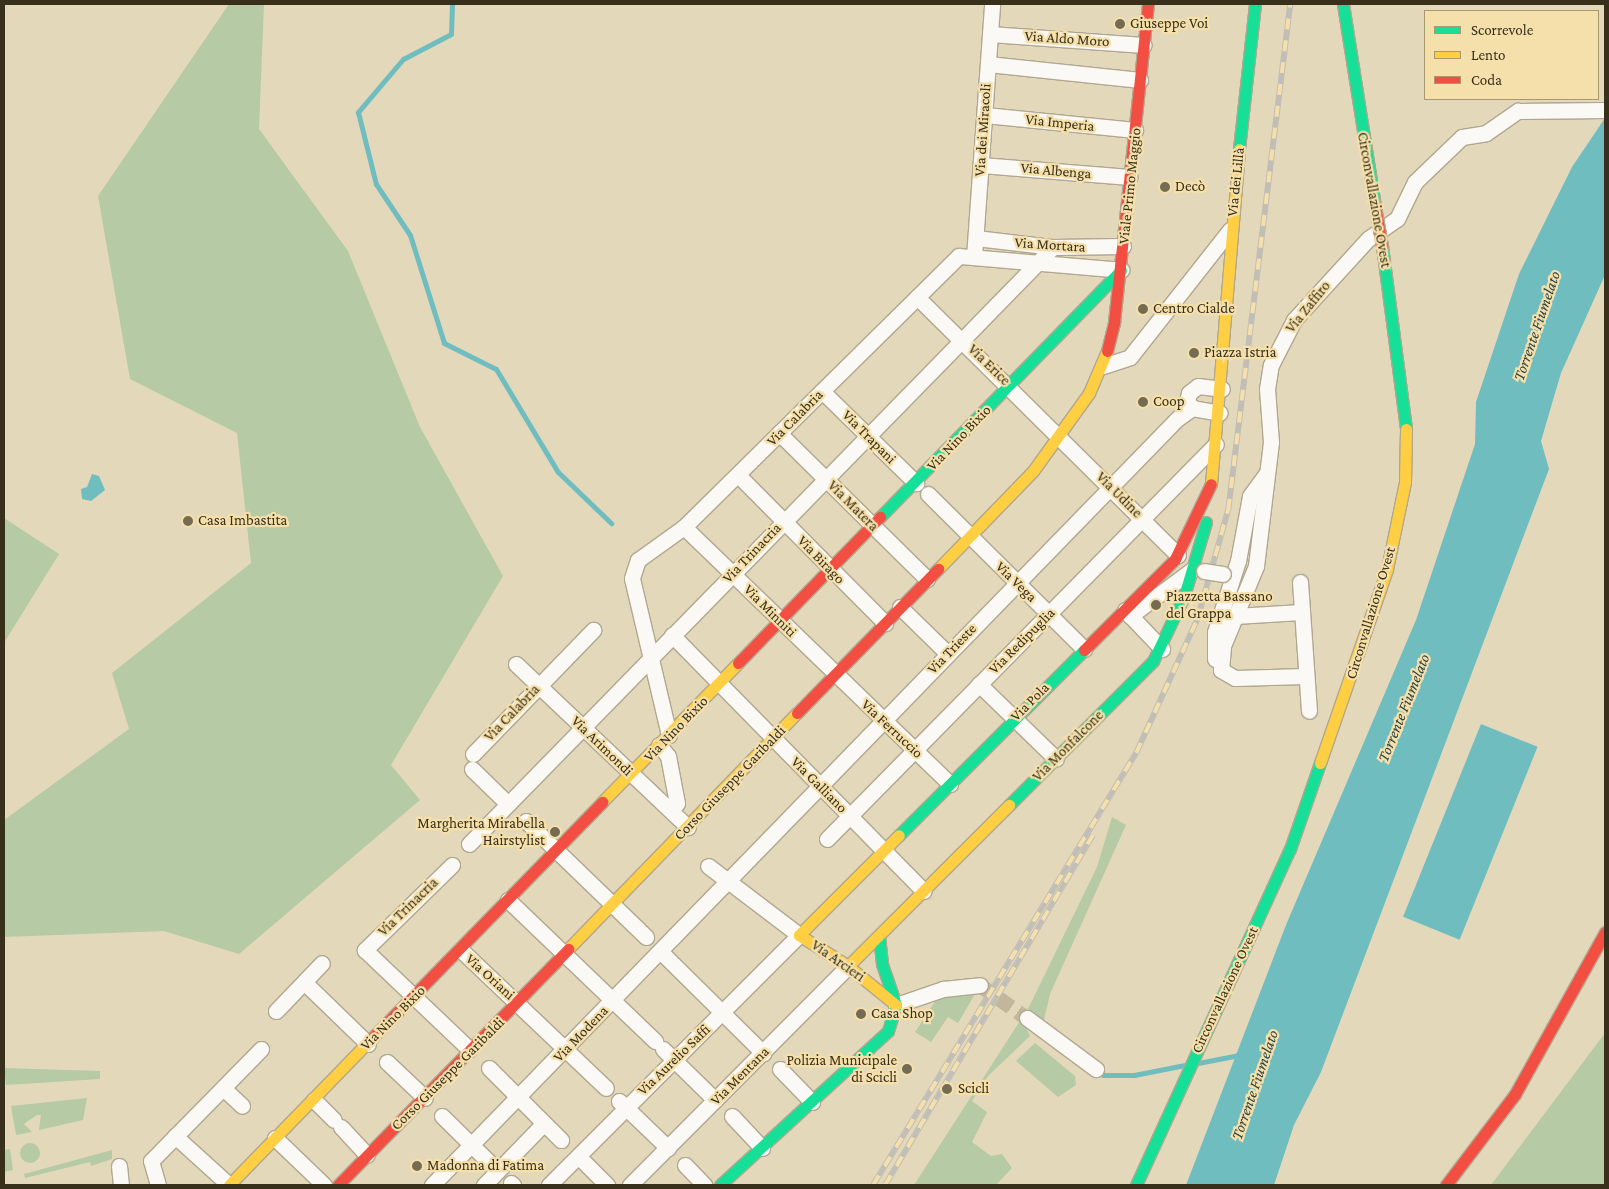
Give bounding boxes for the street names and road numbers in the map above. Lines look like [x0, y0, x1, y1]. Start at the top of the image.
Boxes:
street label: Via Aldo Moro [1024, 27, 1110, 51]
street label: Via dei Miracoli [971, 83, 995, 177]
street label: Via Imperia [1025, 110, 1095, 136]
street label: Viale Primo Maggio [1115, 127, 1145, 245]
street label: Circonvallazione Ovest [1353, 131, 1395, 269]
street label: Via dei Lillà [1223, 147, 1249, 217]
street label: Via Albenga [1020, 159, 1092, 183]
street label: Via Mortara [1014, 234, 1086, 256]
street label: Via Zaffiro [1282, 277, 1334, 337]
street label: Via Erice [964, 340, 1014, 390]
street label: Via Calabria [763, 386, 827, 450]
street label: Via Nino Bixio [923, 401, 995, 475]
street label: Via Trapani [838, 406, 900, 468]
street label: Via Udine [1092, 468, 1146, 522]
street label: Via Matera [824, 477, 882, 535]
street label: Via Trinacria [719, 519, 785, 587]
street label: Via Birago [793, 532, 849, 588]
street label: Circonvallazione Ovest [1342, 545, 1400, 681]
street label: Via Vega [992, 558, 1040, 606]
street label: Via Minniti [740, 581, 800, 641]
street label: Via Redipuglia [985, 604, 1059, 678]
street label: Via Trieste [924, 620, 980, 678]
street label: Via Pola [1007, 679, 1053, 725]
street label: Via Calabria [480, 681, 544, 745]
street label: Via Nino Bixio [640, 692, 712, 766]
street label: Via Ferruccio [857, 696, 927, 762]
street label: Via Monfalcone [1029, 707, 1107, 785]
street label: Via Arimondi [567, 712, 637, 780]
street label: Corso Giuseppe Garibaldi [670, 722, 790, 844]
street label: Via Galliano [787, 753, 851, 817]
street label: Via Trinacria [374, 874, 442, 940]
street label: Circonvallazione Ovest [1188, 924, 1262, 1056]
street label: Via Arcieri [808, 936, 868, 986]
street label: Via Oriani [462, 950, 518, 1004]
street label: Via Nino Bixio [357, 982, 429, 1054]
street label: Via Modena [550, 1002, 612, 1066]
street label: Corso Giuseppe Garibaldi [388, 1014, 508, 1134]
street label: Via Aurelio Saffi [634, 1021, 714, 1099]
street label: Via Mentana [707, 1043, 773, 1109]

